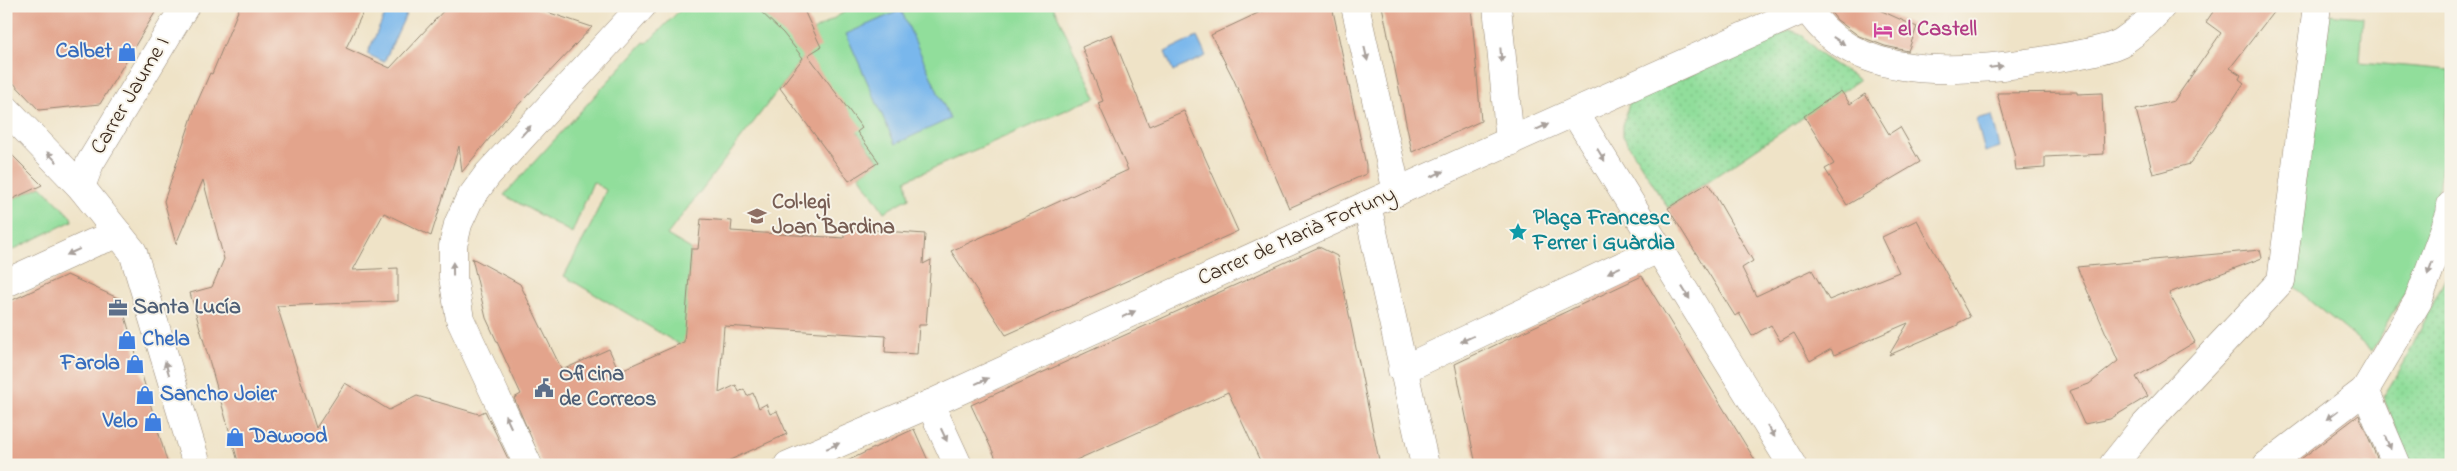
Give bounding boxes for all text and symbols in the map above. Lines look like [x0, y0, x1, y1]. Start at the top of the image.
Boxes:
place label: el Castell [1898, 14, 1977, 46]
hotel icon: el Castell [1872, 19, 1894, 41]
street label: Carrer Jaume I [83, 31, 179, 161]
place label: Calbet [55, 36, 113, 68]
one-way arrow [1832, 37, 1846, 46]
shop icon: Calbet [116, 41, 138, 63]
one-way arrow [1362, 46, 1370, 62]
one-way arrow [1497, 47, 1505, 63]
one-way arrow [1988, 63, 2004, 71]
one-way arrow [1535, 123, 1549, 131]
one-way arrow [520, 125, 532, 137]
one-way arrow [1596, 148, 1605, 161]
one-way arrow [47, 152, 59, 164]
one-way arrow [1430, 170, 1444, 178]
street label: Carrer de Marià Fortuny [1193, 179, 1402, 296]
place label: Col·legi Joan Bardina [772, 187, 895, 244]
place label: Plaça Francesc Ferrer i Guàrdia [1532, 203, 1675, 260]
school or university icon: Col·legi Joan Bardina [746, 205, 768, 227]
place icon: Plaça Francesc Ferrer i Guàrdia [1507, 221, 1529, 243]
one-way arrow [66, 248, 81, 256]
one-way arrow [449, 261, 457, 277]
one-way arrow [2426, 261, 2434, 276]
one-way arrow [1607, 266, 1621, 274]
one-way arrow [1681, 287, 1690, 300]
place label: Santa Lucía [133, 292, 241, 324]
office icon: Santa Lucía [107, 297, 129, 319]
one-way arrow [1122, 309, 1136, 317]
place label: Chela [142, 324, 190, 356]
shop icon: Chela [116, 329, 138, 351]
one-way arrow [1460, 335, 1474, 343]
place label: Farola [60, 348, 120, 380]
shop icon: Farola [124, 353, 146, 375]
place label: Oficina de Correos [559, 359, 656, 416]
one-way arrow [163, 360, 171, 375]
public building icon: Oficina de Correos [533, 377, 555, 399]
one-way arrow [975, 377, 989, 385]
place label: Sancho Joier [160, 379, 278, 411]
shop icon: Sancho Joier [134, 384, 156, 406]
place label: Velo [102, 406, 138, 438]
one-way arrow [2325, 410, 2339, 420]
shop icon: Velo [142, 411, 164, 433]
one-way arrow [503, 414, 511, 428]
place label: Dawood [249, 421, 328, 453]
one-way arrow [1767, 425, 1776, 438]
shop icon: Dawood [224, 426, 246, 448]
one-way arrow [940, 428, 948, 442]
one-way arrow [2384, 436, 2392, 450]
one-way arrow [825, 441, 840, 449]

